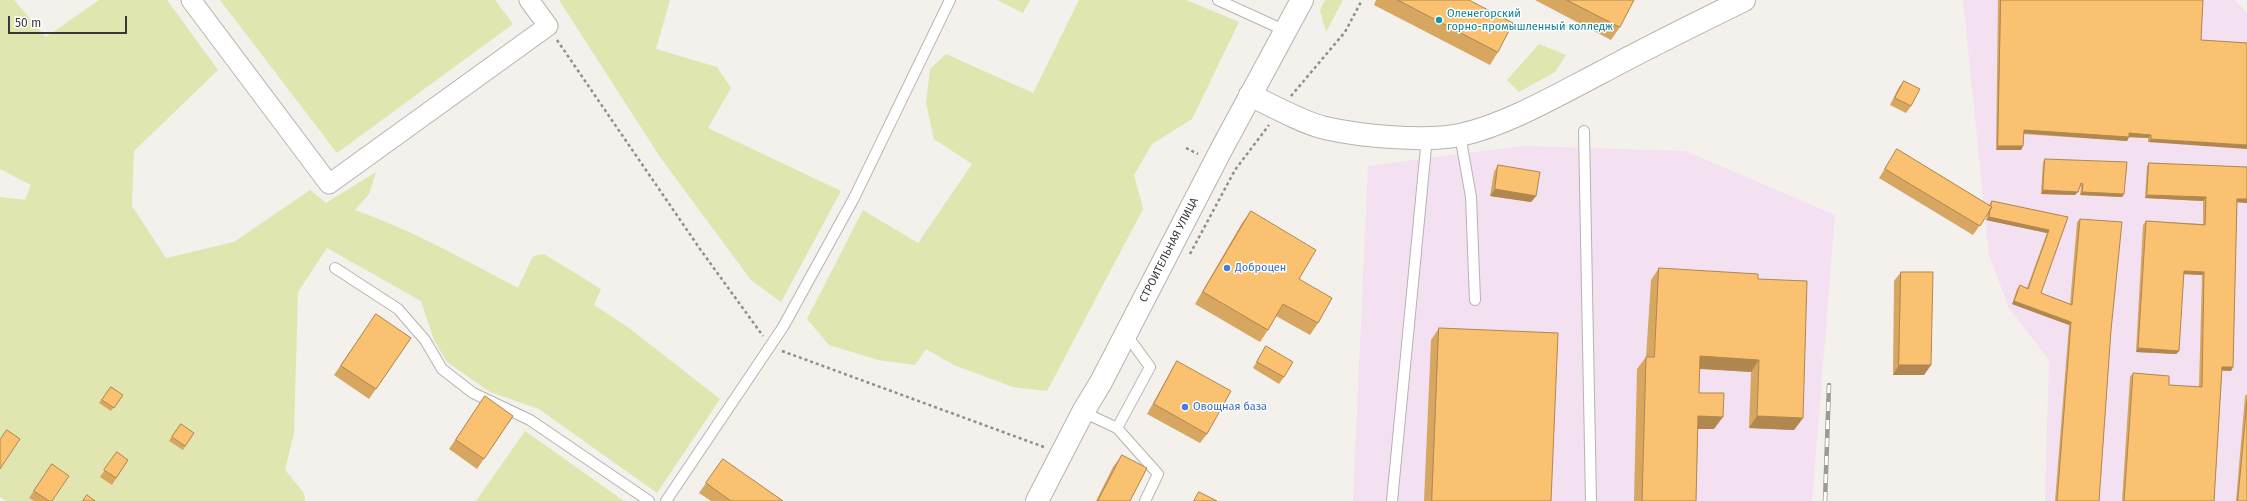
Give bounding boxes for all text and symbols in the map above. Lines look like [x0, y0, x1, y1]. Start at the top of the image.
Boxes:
place label: Оленегорский горно-промышленный колледж [1447, 7, 1613, 33]
scale bar [10, 8, 129, 34]
marker: Оленегорский горно-промышленный колледж [1434, 15, 1444, 25]
text: 50 m [15, 16, 41, 30]
street label: СТРОИТЕЛЬНАЯ УЛИЦА [1137, 195, 1201, 305]
place label: Доброцен [1235, 261, 1286, 275]
marker: Доброцен [1222, 263, 1232, 273]
place label: Овощная база [1193, 400, 1267, 414]
marker: Овощная база [1180, 402, 1190, 412]

